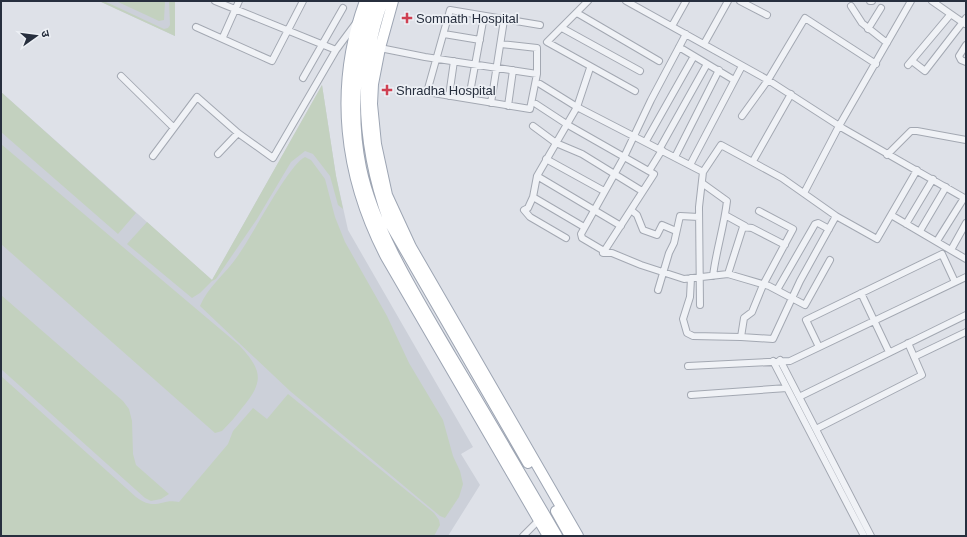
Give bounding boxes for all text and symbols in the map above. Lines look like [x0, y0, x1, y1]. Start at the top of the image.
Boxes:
place label: Somnath Hospital [416, 11, 519, 26]
marker: Somnath Hospital [401, 12, 413, 24]
north arrow [16, 16, 56, 56]
text: उ [39, 29, 52, 39]
place label: Shradha Hospital [396, 83, 496, 98]
marker: Shradha Hospital [381, 84, 393, 96]

